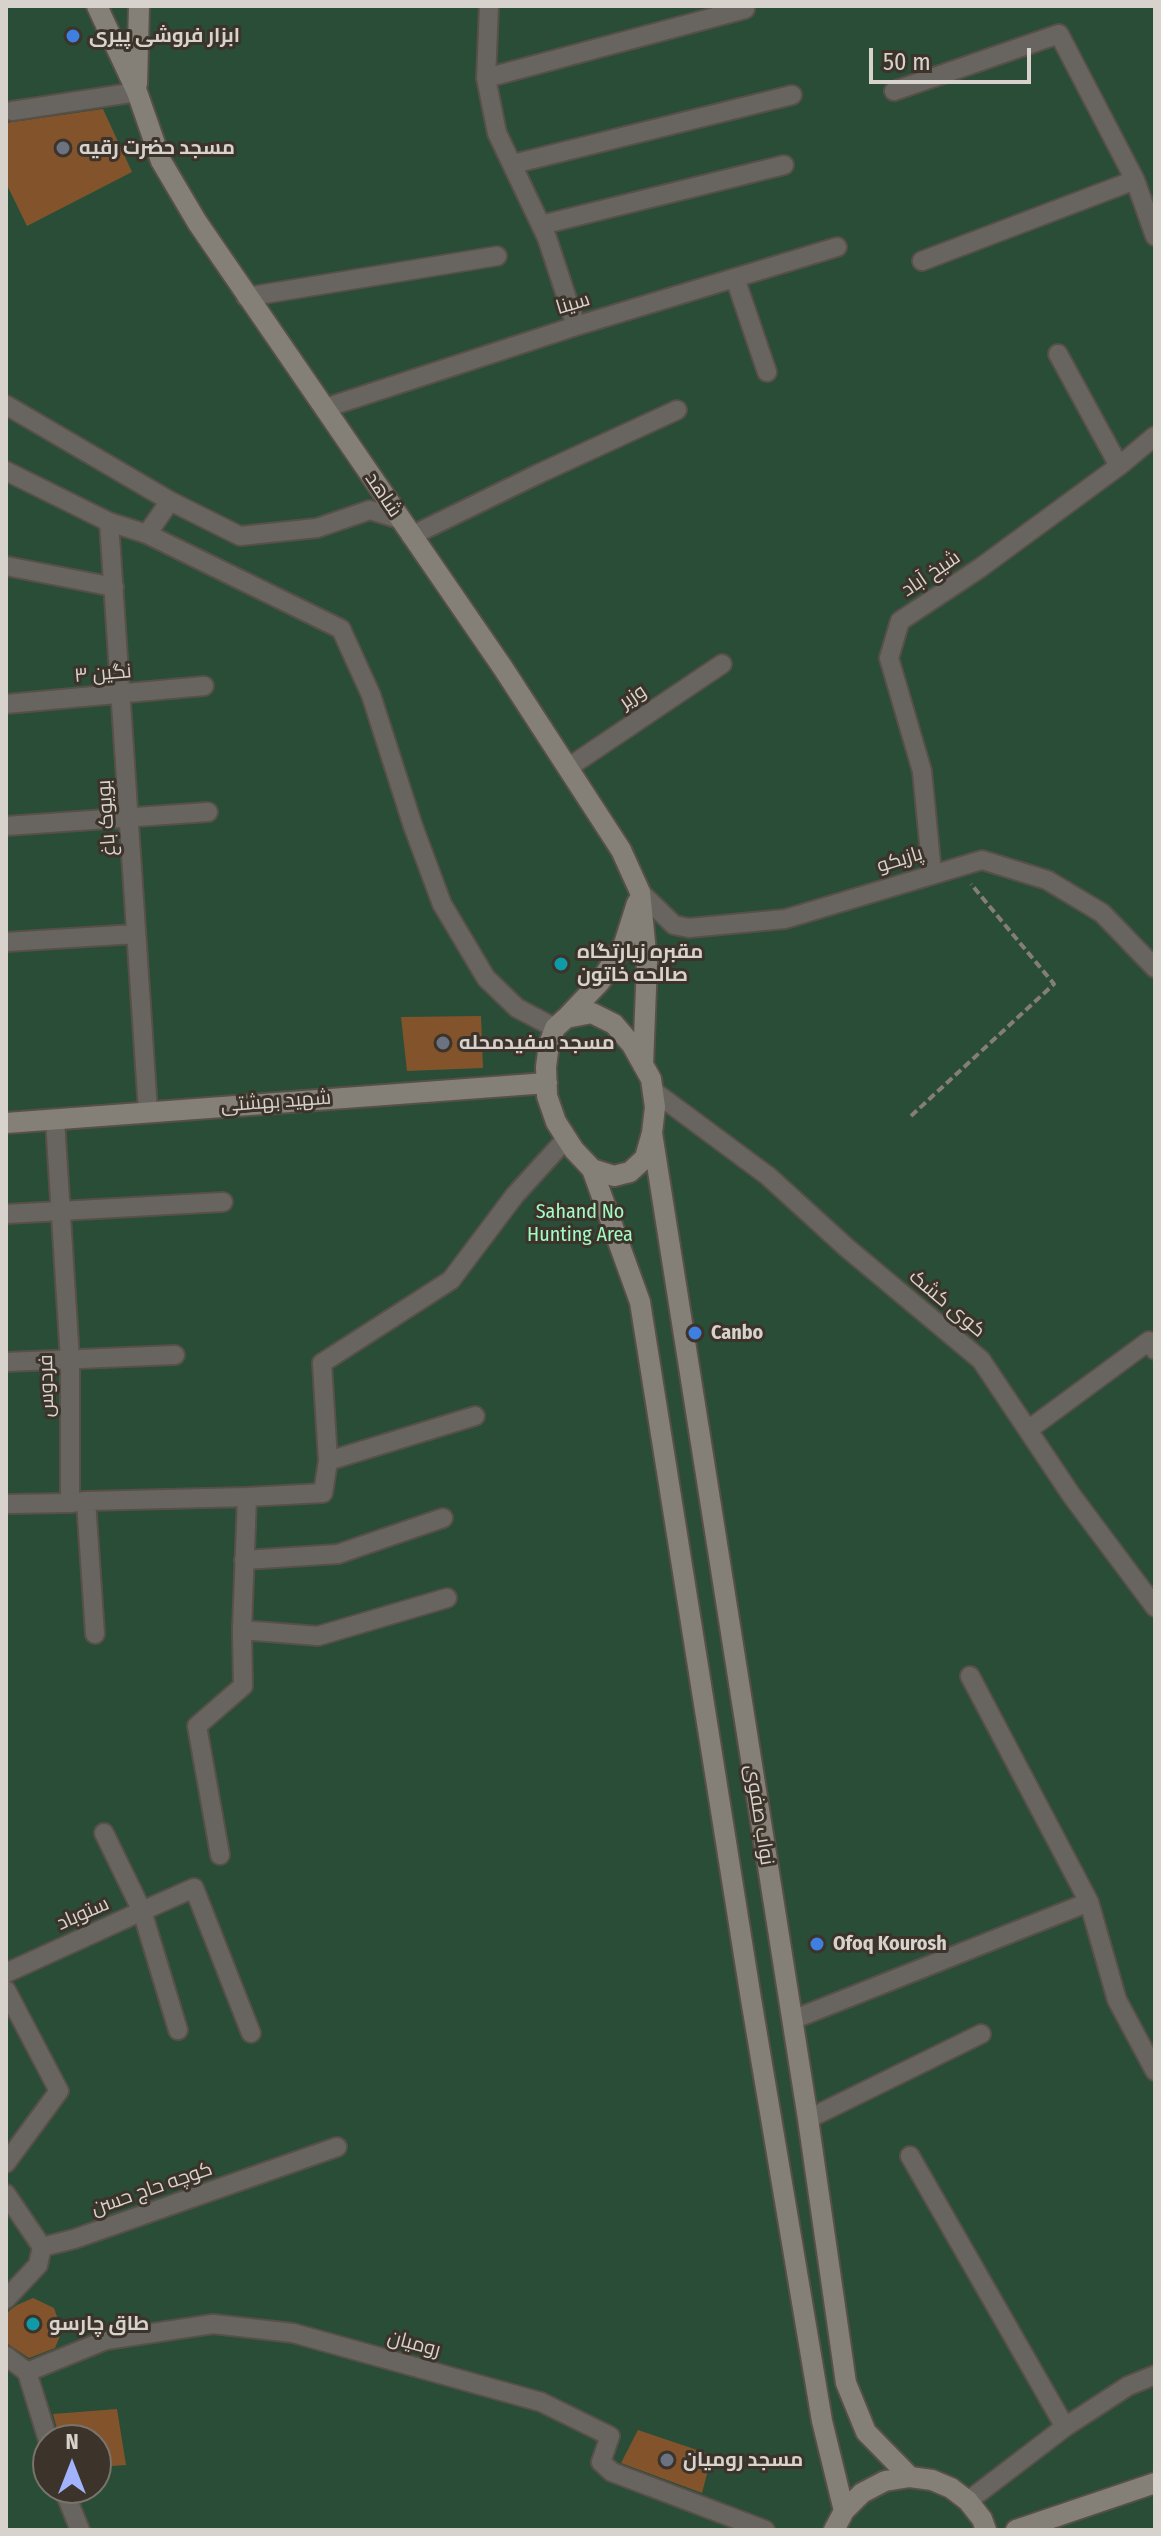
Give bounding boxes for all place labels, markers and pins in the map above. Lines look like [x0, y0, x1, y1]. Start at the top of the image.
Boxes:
place label: ابزار فروشی پیری [89, 24, 240, 48]
marker: ابزار فروشی پیری [64, 27, 82, 45]
place label: مسجد حضرت رقیه [79, 136, 235, 160]
marker: مسجد حضرت رقیه [54, 139, 72, 157]
place label: مقبره زیارتگاه صالحه خاتون [577, 940, 703, 987]
marker: مقبره زیارتگاه صالحه خاتون [552, 955, 570, 973]
place label: مسجد سفیدمحله [459, 1031, 615, 1055]
marker: مسجد سفیدمحله [434, 1034, 452, 1052]
place label: Canbo [711, 1321, 763, 1345]
marker: Canbo [686, 1324, 704, 1342]
place label: Ofoq Kourosh [833, 1932, 947, 1956]
marker: Ofoq Kourosh [808, 1935, 826, 1953]
place label: طاق چارسو [49, 2312, 149, 2336]
marker: طاق چارسو [24, 2315, 42, 2333]
place label: مسجد رومیان [683, 2448, 803, 2472]
marker: مسجد رومیان [658, 2451, 676, 2469]

